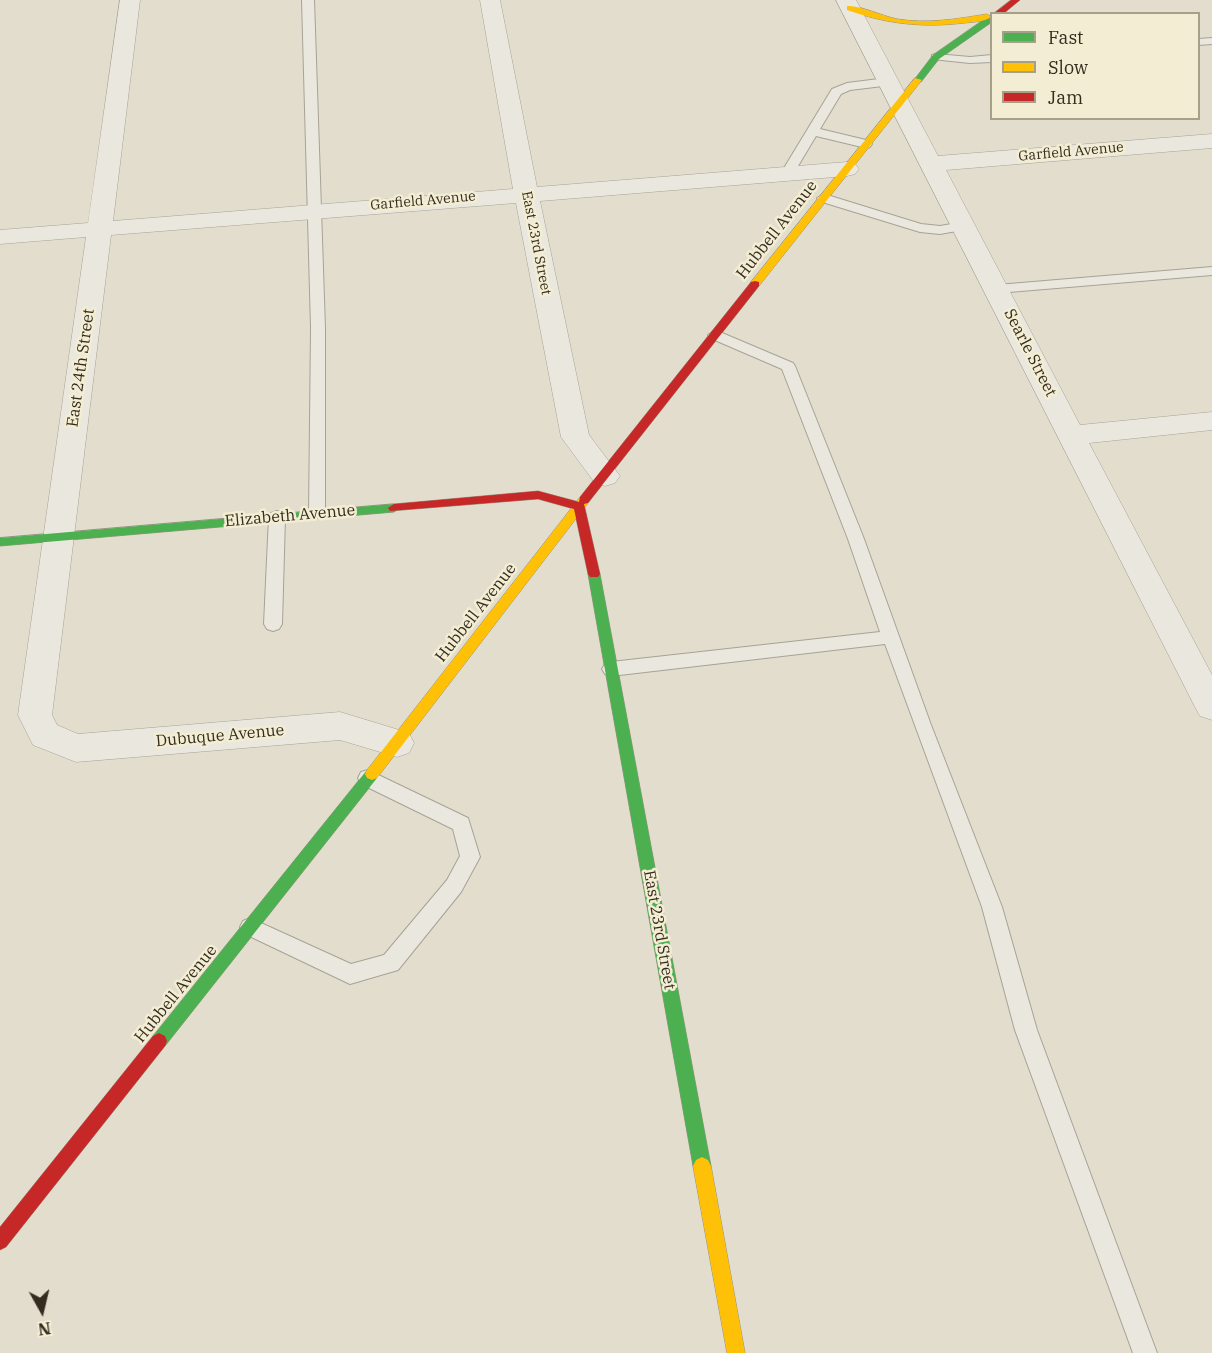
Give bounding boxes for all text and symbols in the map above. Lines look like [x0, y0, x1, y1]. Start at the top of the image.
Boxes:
legend [990, 12, 1200, 120]
text: Fast [1048, 26, 1083, 49]
text: Slow [1048, 56, 1088, 79]
text: Jam [1048, 86, 1083, 109]
street label: Garfield Avenue [1018, 139, 1124, 165]
street label: Hubbell Avenue [733, 177, 821, 283]
street label: Garfield Avenue [370, 188, 476, 214]
street label: East 23rd Street [518, 190, 554, 296]
street label: Searle Street [1000, 306, 1060, 400]
street label: East 24th Street [63, 307, 99, 429]
street label: Elizabeth Avenue [224, 501, 356, 531]
street label: Hubbell Avenue [432, 560, 520, 666]
street label: Dubuque Avenue [155, 721, 285, 751]
street label: East 23rd Street [639, 869, 679, 991]
street label: Hubbell Avenue [131, 941, 221, 1047]
north arrow [12, 1281, 72, 1341]
text: N [37, 1318, 52, 1340]

